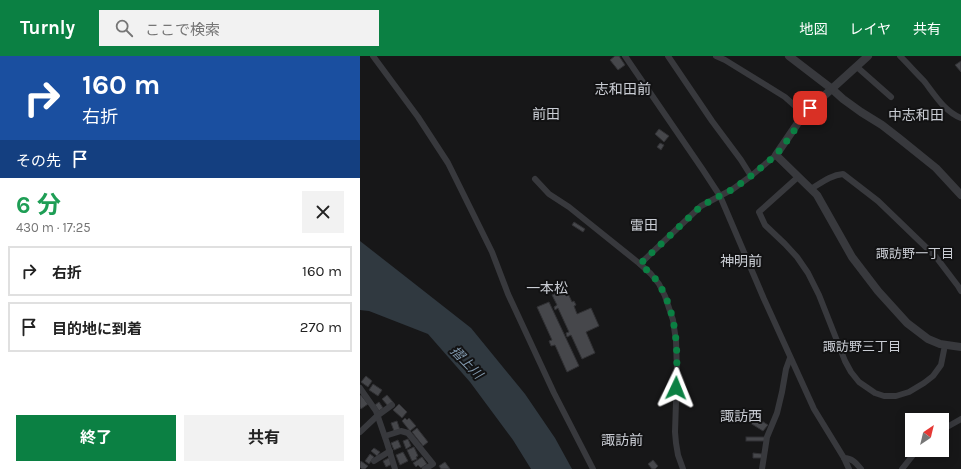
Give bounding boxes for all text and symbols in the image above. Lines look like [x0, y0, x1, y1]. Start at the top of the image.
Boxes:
search box [99, 10, 379, 46]
text: Turnly [20, 17, 75, 39]
icon: search [113, 17, 135, 39]
text: ここで検索 [145, 21, 220, 39]
text: 地図 [799, 21, 827, 38]
text: レイヤ [849, 21, 891, 38]
text: 共有 [913, 21, 941, 38]
text: 160 m [82, 68, 160, 101]
icon: right [16, 72, 68, 124]
district label: 志和田前 [595, 81, 651, 98]
pin [793, 91, 827, 125]
icon: arrive [799, 97, 821, 119]
text: 右折 [82, 106, 118, 128]
district label: 前田 [532, 106, 560, 123]
district label: 中志和田 [888, 107, 944, 124]
icon: arrive [69, 148, 91, 170]
text: その先 [16, 152, 61, 170]
text: 6 分 [16, 191, 61, 219]
button: close [302, 191, 344, 233]
district label: 雷田 [630, 217, 658, 234]
text: 430 m · 17:25 [16, 220, 91, 235]
district label: 諏訪野一丁目 [876, 246, 954, 261]
district label: 神明前 [720, 253, 762, 270]
icon: right [18, 260, 40, 282]
text: 160 m [302, 262, 342, 280]
text: 右折 [52, 264, 82, 282]
district label: 一本松 [526, 280, 568, 297]
icon: arrive [18, 316, 40, 338]
text: 270 m [300, 318, 342, 336]
text: 目的地に到着 [52, 320, 142, 338]
district label: 諏訪野三丁目 [823, 339, 901, 354]
water label: 摺上川 [448, 343, 487, 383]
position arrow [655, 367, 697, 409]
district label: 諏訪西 [720, 408, 762, 425]
north arrow [905, 413, 949, 457]
map controls [905, 413, 949, 457]
button: 終了 [16, 415, 176, 461]
button: 共有 [184, 415, 344, 461]
district label: 諏訪前 [601, 432, 643, 449]

